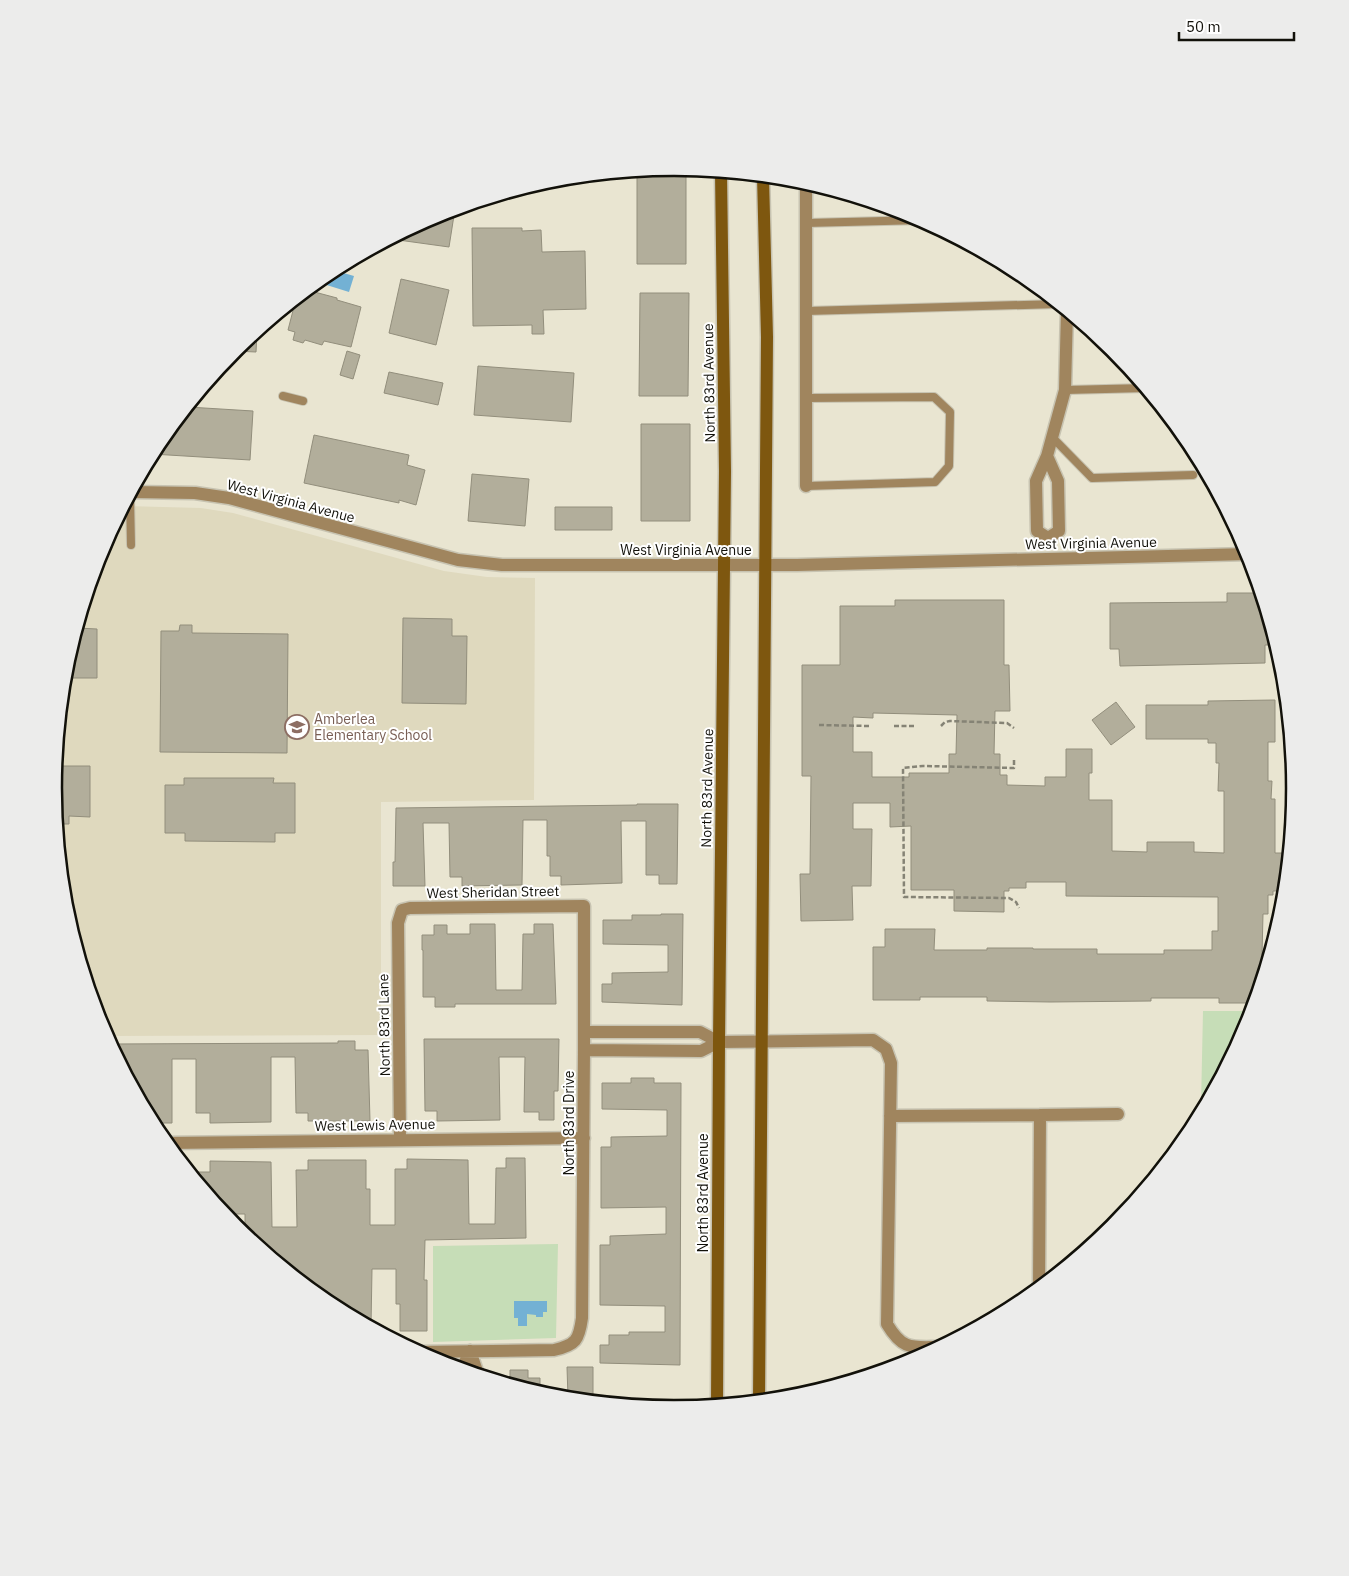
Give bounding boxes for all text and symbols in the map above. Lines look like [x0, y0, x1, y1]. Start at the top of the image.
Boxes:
scale bar [1179, 10, 1294, 42]
text: 50 m [1186, 17, 1221, 36]
street label: North 83rd Avenue [699, 323, 719, 443]
street label: West Virginia Avenue [225, 475, 357, 527]
street label: West Virginia Avenue [1025, 533, 1157, 553]
street label: West Virginia Avenue [620, 541, 752, 559]
place label: Amberlea Elementary School [314, 710, 432, 744]
school or university icon: Amberlea Elementary School [284, 714, 310, 740]
street label: North 83rd Avenue [697, 728, 717, 848]
street label: West Sheridan Street [427, 882, 560, 902]
street label: North 83rd Lane [374, 973, 394, 1076]
street label: North 83rd Drive [560, 1070, 578, 1175]
street label: West Lewis Avenue [315, 1115, 436, 1135]
street label: North 83rd Avenue [694, 1133, 712, 1253]

